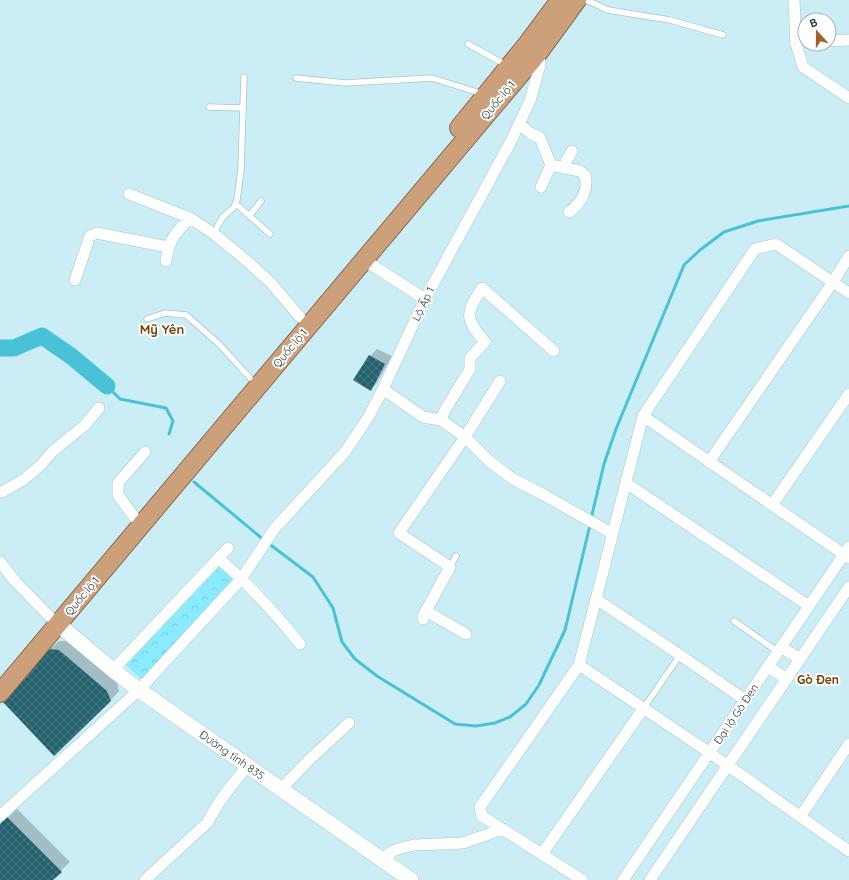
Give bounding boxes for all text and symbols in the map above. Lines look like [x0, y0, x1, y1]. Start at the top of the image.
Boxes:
north arrow [797, 12, 837, 52]
text: B [808, 15, 819, 30]
street label: Quốc lộ 1 [478, 78, 518, 122]
street label: Lộ Ấp 1 [409, 285, 437, 323]
district label: Mỹ Yên [140, 321, 184, 337]
street label: Quốc lộ 1 [270, 326, 310, 370]
street label: Quốc lộ 1 [62, 574, 102, 618]
district label: Gò Đen [797, 672, 839, 687]
street label: Đại lộ Gò Đen [711, 681, 761, 747]
street label: Đường tỉnh 835 [197, 727, 267, 783]

